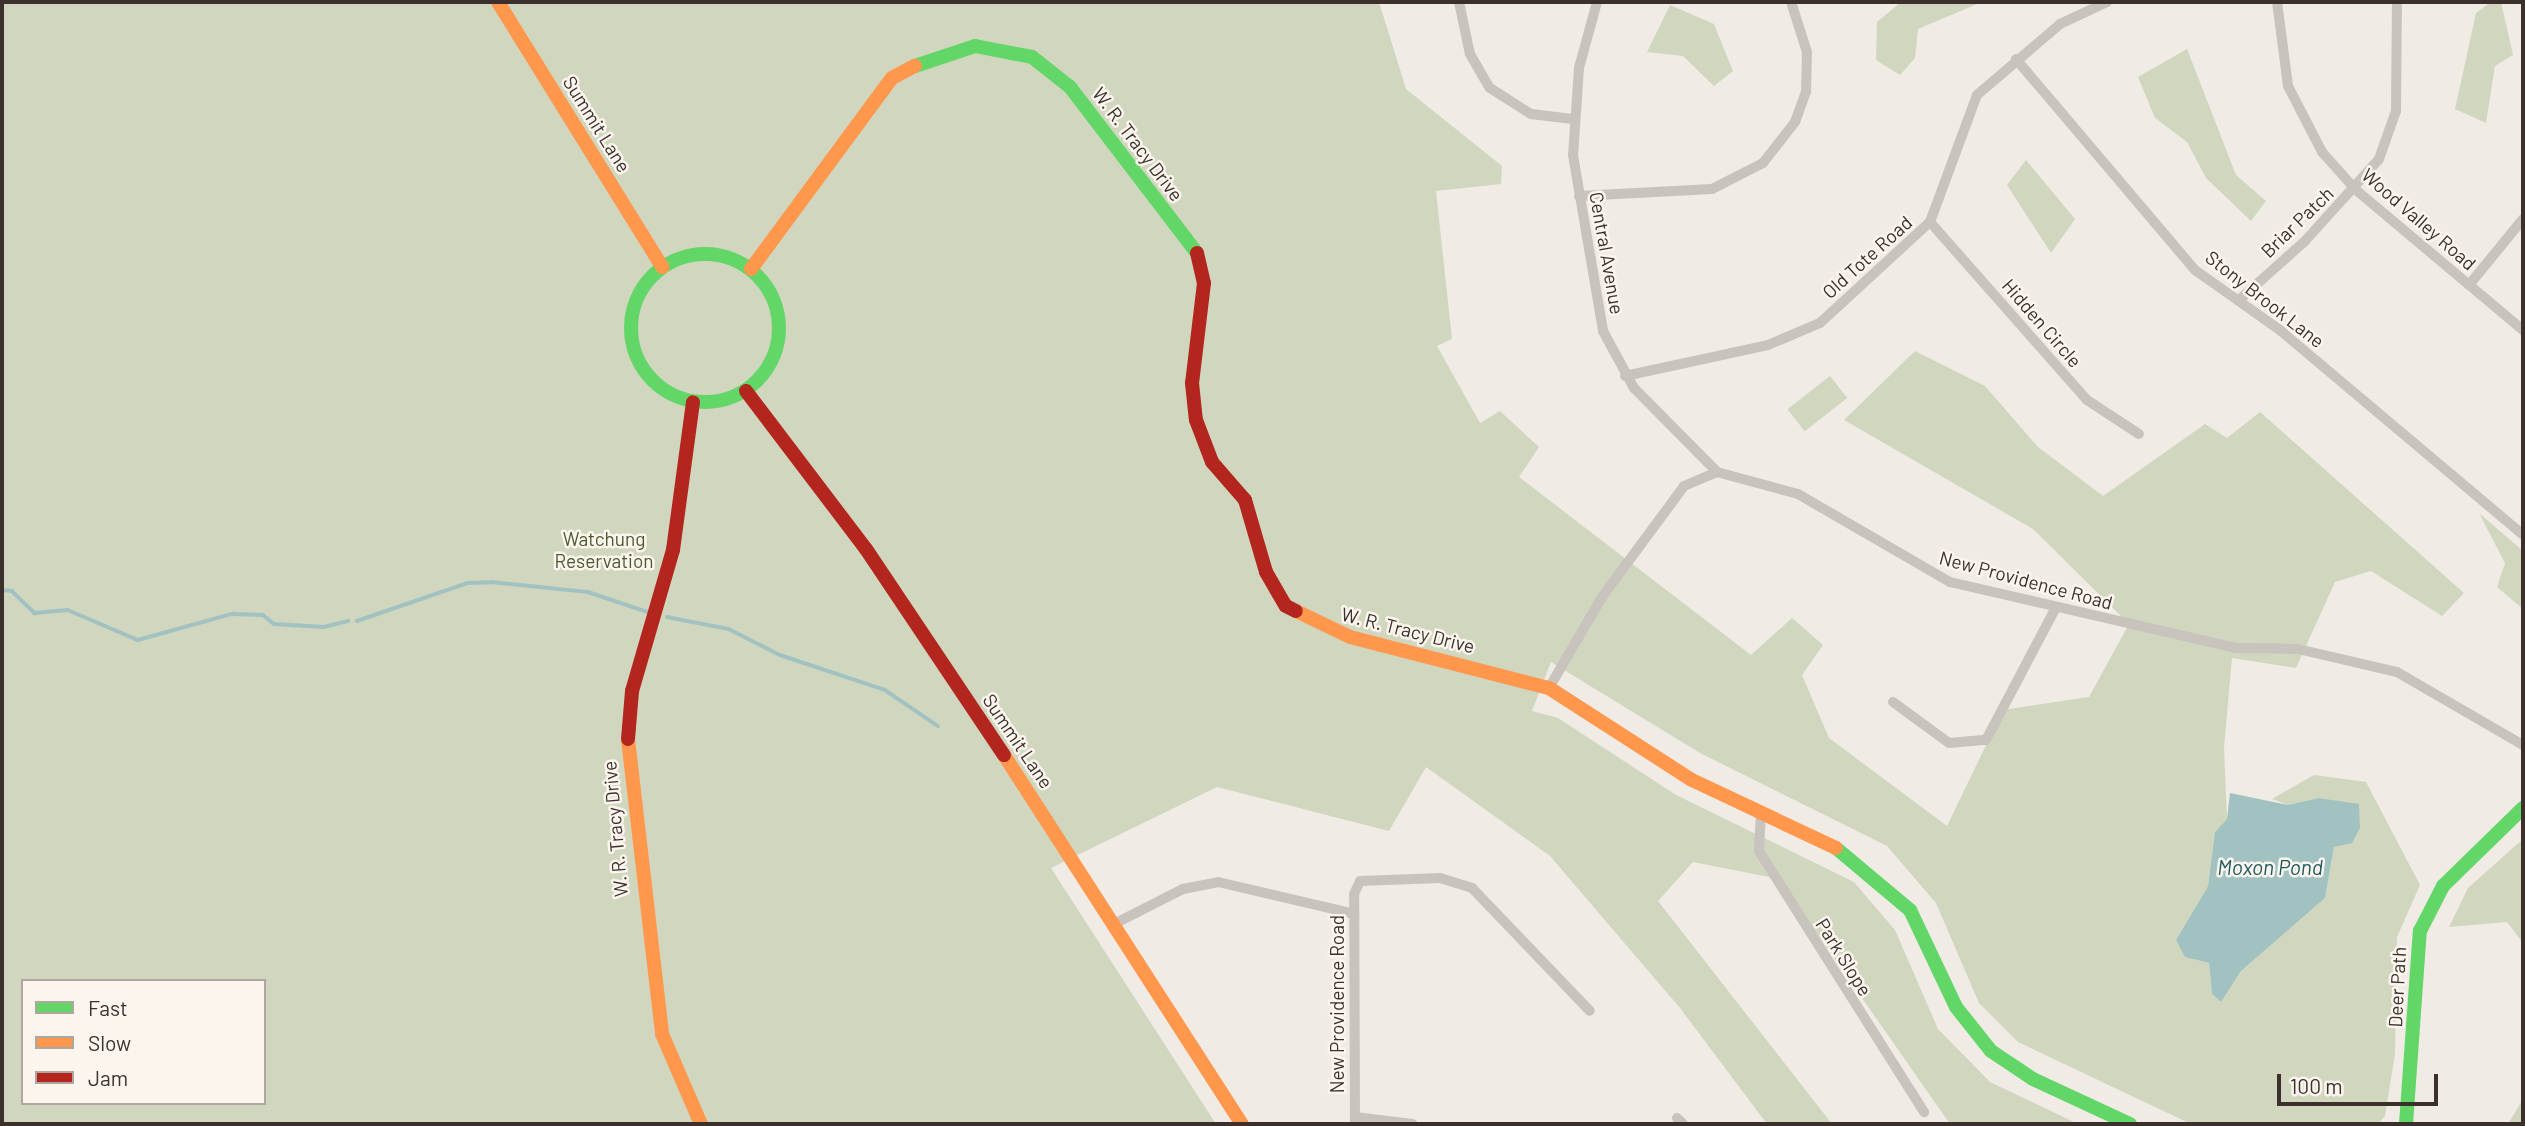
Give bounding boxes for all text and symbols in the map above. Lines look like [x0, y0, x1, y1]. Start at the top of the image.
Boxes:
street label: Summit Lane [558, 72, 636, 176]
street label: W. R. Tracy Drive [1088, 83, 1188, 205]
street label: Wood Valley Road [2357, 163, 2481, 275]
street label: Briar Patch [2256, 182, 2338, 262]
street label: Central Avenue [1585, 190, 1629, 316]
street label: Old Tote Road [1818, 211, 1916, 303]
street label: Stony Brook Lane [2201, 246, 2329, 352]
street label: Hidden Circle [1997, 274, 2087, 372]
park label: Watchung Reservation [554, 528, 654, 572]
street label: New Providence Road [1937, 546, 2115, 614]
street label: W. R. Tracy Drive [1339, 602, 1477, 658]
street label: Summit Lane [978, 689, 1058, 793]
street label: W. R. Tracy Drive [598, 760, 632, 898]
water label: Moxon Pond [2217, 854, 2323, 880]
street label: Park Slope [1811, 914, 1877, 1000]
street label: New Providence Road [1326, 915, 1348, 1093]
street label: Deer Path [2384, 946, 2410, 1028]
legend [21, 979, 266, 1105]
text: Fast [88, 995, 128, 1020]
text: Slow [88, 1030, 131, 1055]
scale bar [2280, 1060, 2441, 1104]
text: Jam [88, 1065, 128, 1090]
text: 100 m [2290, 1073, 2343, 1098]

